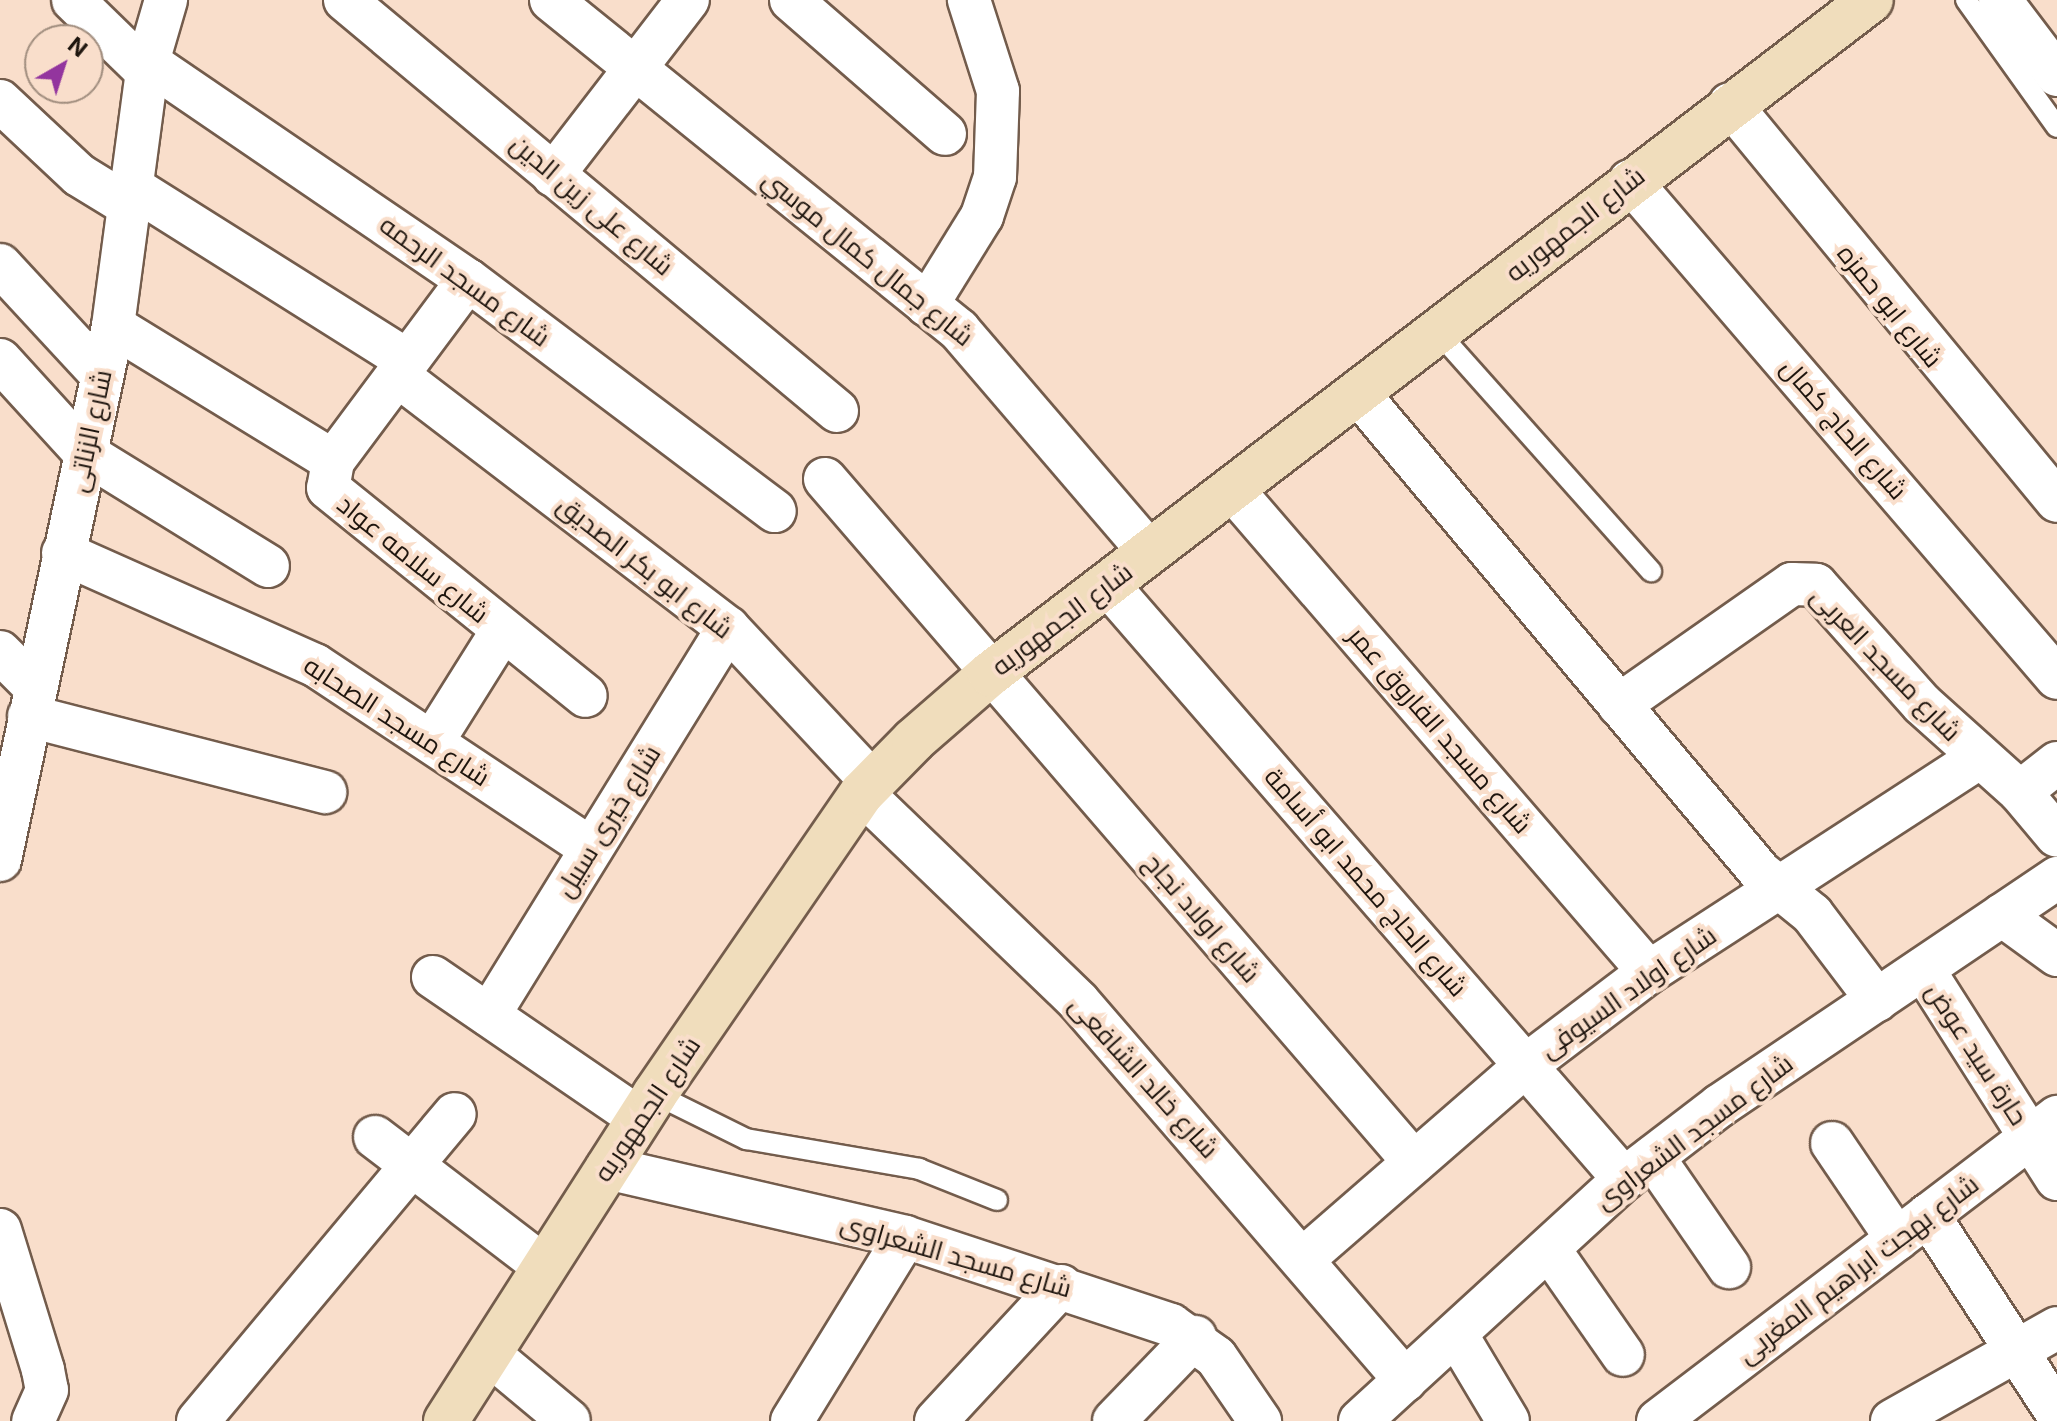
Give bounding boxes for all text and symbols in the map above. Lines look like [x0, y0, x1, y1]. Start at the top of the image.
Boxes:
north arrow [24, 24, 104, 104]
text: N [63, 32, 93, 62]
street label: شارع على زين الدين [505, 128, 679, 282]
street label: شارع الجمهوريه [1499, 160, 1651, 288]
street label: شارع جمال كمال موسي [756, 164, 980, 352]
street label: شارع مسجد الرحمه [374, 209, 556, 353]
street label: شارع ابو حمزه [1831, 238, 1949, 374]
street label: شارع الحاج كمال [1774, 352, 1914, 506]
street label: شارع الزناتى [62, 367, 118, 495]
street label: شارع سلامه عواد [331, 488, 495, 630]
street label: شارع ابو بكر الصديق [551, 489, 739, 645]
street label: شارع الجمهوريه [985, 556, 1139, 682]
street label: شارع مسجد العربى [1805, 580, 1967, 748]
street label: شارع مسجد الفاروق عمر [1342, 620, 1538, 840]
street label: شارع مسجد الصحابه [298, 649, 496, 793]
street label: شارع خيرى سبيل [549, 739, 667, 903]
street label: شارع الحاج محمد ابو أسامة [1258, 761, 1474, 1003]
street label: شارع اولاد نجاح [1137, 847, 1267, 989]
street label: شارع اولاد السيوفى [1534, 920, 1722, 1064]
street label: حارة سيد عوض [1919, 977, 2035, 1131]
street label: شارع خالد الشافعى [1063, 989, 1225, 1165]
street label: شارع الجمهوريه [587, 1031, 707, 1187]
street label: شارع مسجد الشعراوى [1589, 1048, 1799, 1216]
street label: شارع بهجت ابراهيم المغربى [1731, 1168, 1985, 1370]
street label: شارع مسجد الشعراوى [837, 1208, 1075, 1304]

